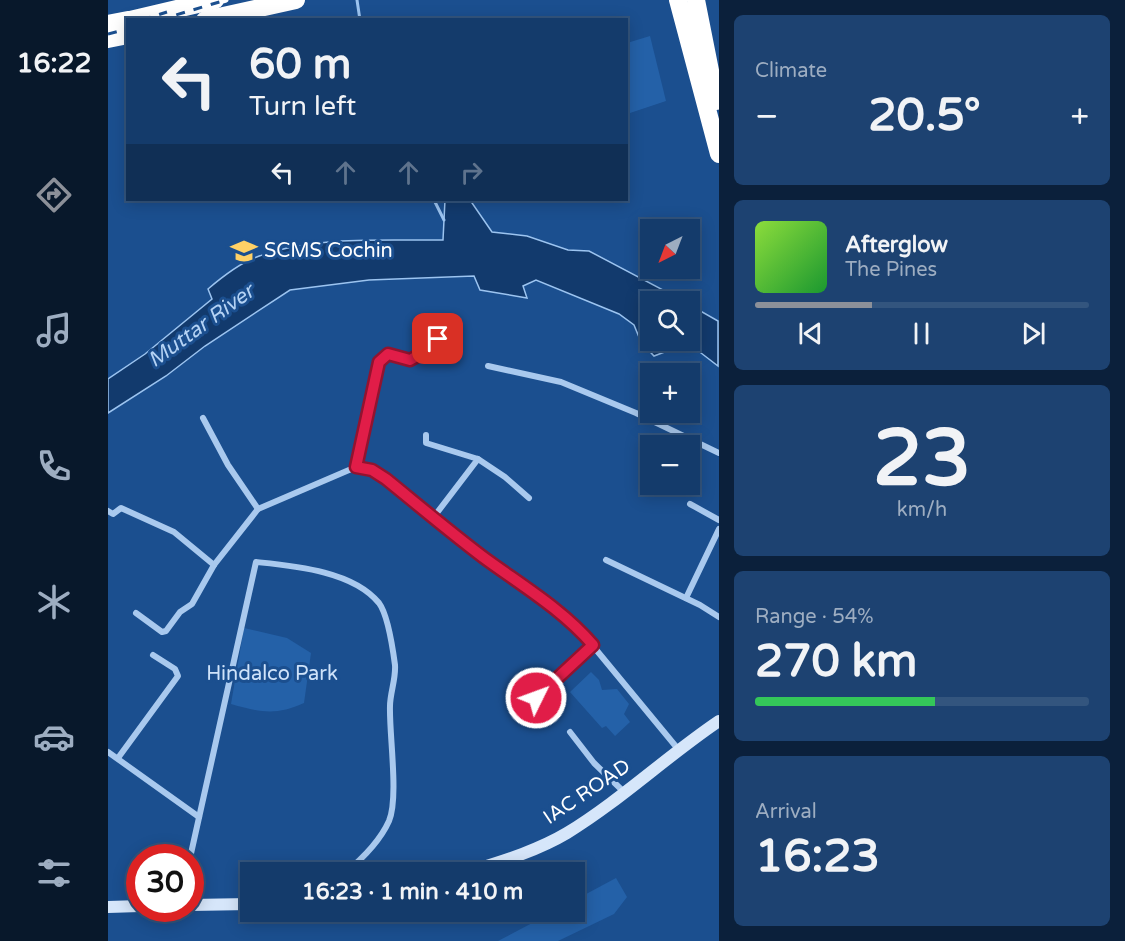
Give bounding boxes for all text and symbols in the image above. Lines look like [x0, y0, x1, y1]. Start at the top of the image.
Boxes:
text: 60 m [249, 39, 351, 90]
icon: left [150, 42, 228, 120]
text: 16:22 [17, 47, 91, 80]
text: Climate [755, 59, 827, 83]
text: 20.5° [868, 89, 981, 143]
text: Turn left [249, 90, 356, 123]
text: − [755, 97, 779, 136]
text: + [1070, 97, 1089, 136]
icon: left [266, 156, 299, 189]
icon: ahead [329, 156, 362, 189]
icon: ahead [392, 156, 425, 189]
icon: right [455, 156, 488, 189]
icon: directions [33, 174, 75, 216]
north arrow [640, 219, 700, 279]
map controls [640, 219, 700, 495]
text: Afterglow [845, 232, 948, 258]
school or university icon: SCMS Cochin [229, 236, 259, 266]
place label: SCMS Cochin [264, 239, 393, 263]
text: The Pines [845, 258, 937, 282]
water label: Muttar River [143, 277, 261, 373]
button: search [640, 291, 700, 351]
icon: music [33, 309, 75, 351]
pin [412, 313, 463, 364]
icon: previous [794, 317, 827, 350]
icon: pause [905, 317, 938, 350]
icon: next [1017, 317, 1050, 350]
icon: arrive [421, 322, 454, 355]
button: + [640, 363, 700, 423]
text: 23 [873, 412, 971, 506]
button: − [640, 435, 700, 495]
icon: phone [33, 445, 75, 487]
text: km/h [897, 498, 947, 522]
icon: climate [33, 581, 75, 623]
text: Range · 54% [755, 605, 874, 629]
text: 270 km [755, 635, 917, 689]
park label: Hindalco Park [206, 662, 338, 686]
position arrow [504, 666, 568, 730]
icon: car [33, 716, 75, 758]
street label: IAC ROAD [539, 754, 635, 830]
text: Arrival [755, 800, 817, 824]
text: 16:23 [755, 830, 880, 884]
speed limit sign: 30 [126, 844, 204, 922]
icon: filters [33, 852, 75, 894]
text: 16:23 · 1 min · 410 m [302, 879, 523, 905]

